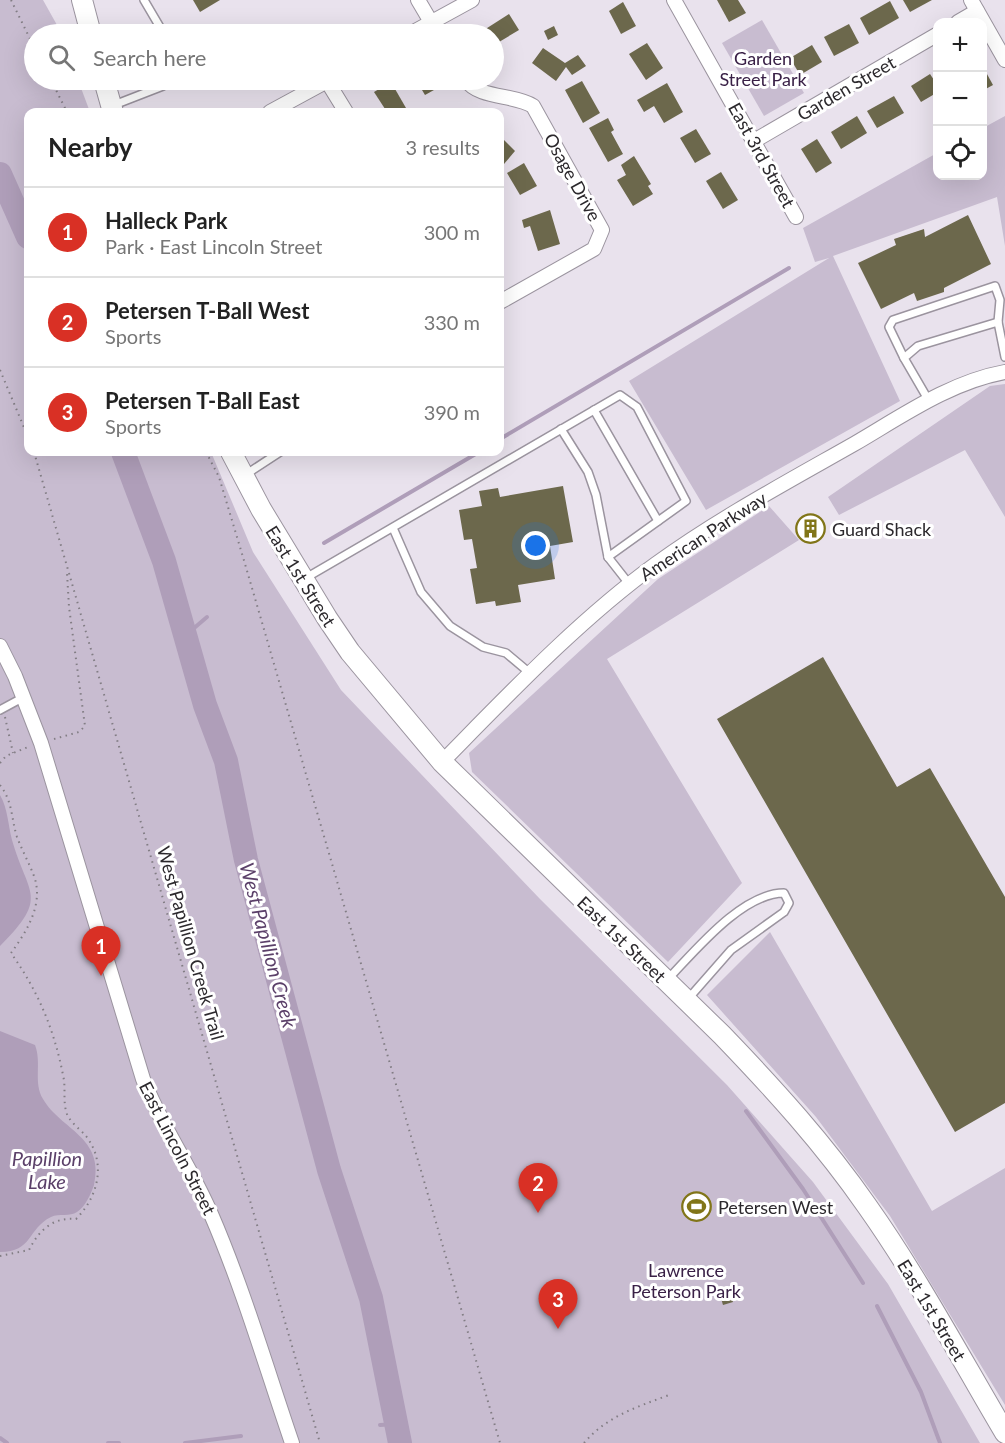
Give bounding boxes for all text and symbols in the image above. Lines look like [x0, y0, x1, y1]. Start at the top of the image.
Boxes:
map controls [933, 18, 987, 180]
button: + [933, 18, 987, 72]
search box [24, 24, 504, 90]
icon: search [45, 41, 78, 74]
text: Search here [93, 44, 206, 71]
park label: Garden Street Park [719, 47, 807, 90]
street label: Garden Street [793, 51, 900, 125]
button: − [933, 72, 987, 126]
street label: East 3rd Street [724, 99, 800, 212]
button: locate [933, 126, 987, 180]
street label: Osage Drive [540, 129, 606, 225]
text: Nearby [48, 131, 133, 163]
text: 3 results [405, 135, 480, 159]
text: Halleck Park [105, 207, 228, 234]
text: 1 [62, 220, 73, 244]
text: 300 m [424, 220, 480, 244]
text: Park · East Lincoln Street [105, 234, 322, 258]
text: Petersen T-Ball West [105, 297, 309, 324]
text: 2 [62, 310, 73, 334]
text: 330 m [424, 310, 480, 334]
text: Sports [105, 324, 161, 348]
text: Petersen T-Ball East [105, 387, 300, 414]
text: 3 [62, 400, 73, 424]
text: 390 m [424, 400, 480, 424]
text: Sports [105, 414, 161, 438]
street label: American Parkway [635, 486, 771, 585]
building icon: Guard Shack [795, 513, 827, 545]
place label: Guard Shack [832, 518, 932, 540]
street label: East 1st Street [261, 522, 341, 631]
your location [521, 531, 550, 560]
street label: West Papillion Creek Trail [153, 844, 229, 1042]
water label: West Papillion Creek [235, 860, 303, 1031]
street label: East 1st Street [573, 891, 671, 987]
pin: 1 [82, 926, 120, 976]
street label: East Lincoln Street [135, 1078, 221, 1219]
water label: Papillion Lake [12, 1146, 82, 1193]
pin: 2 [518, 1164, 558, 1213]
sports icon: Petersen West [681, 1191, 713, 1223]
place label: Petersen West [718, 1196, 834, 1218]
street label: East 1st Street [893, 1255, 971, 1365]
park label: Lawrence Peterson Park [631, 1259, 742, 1302]
pin: 3 [538, 1280, 578, 1329]

